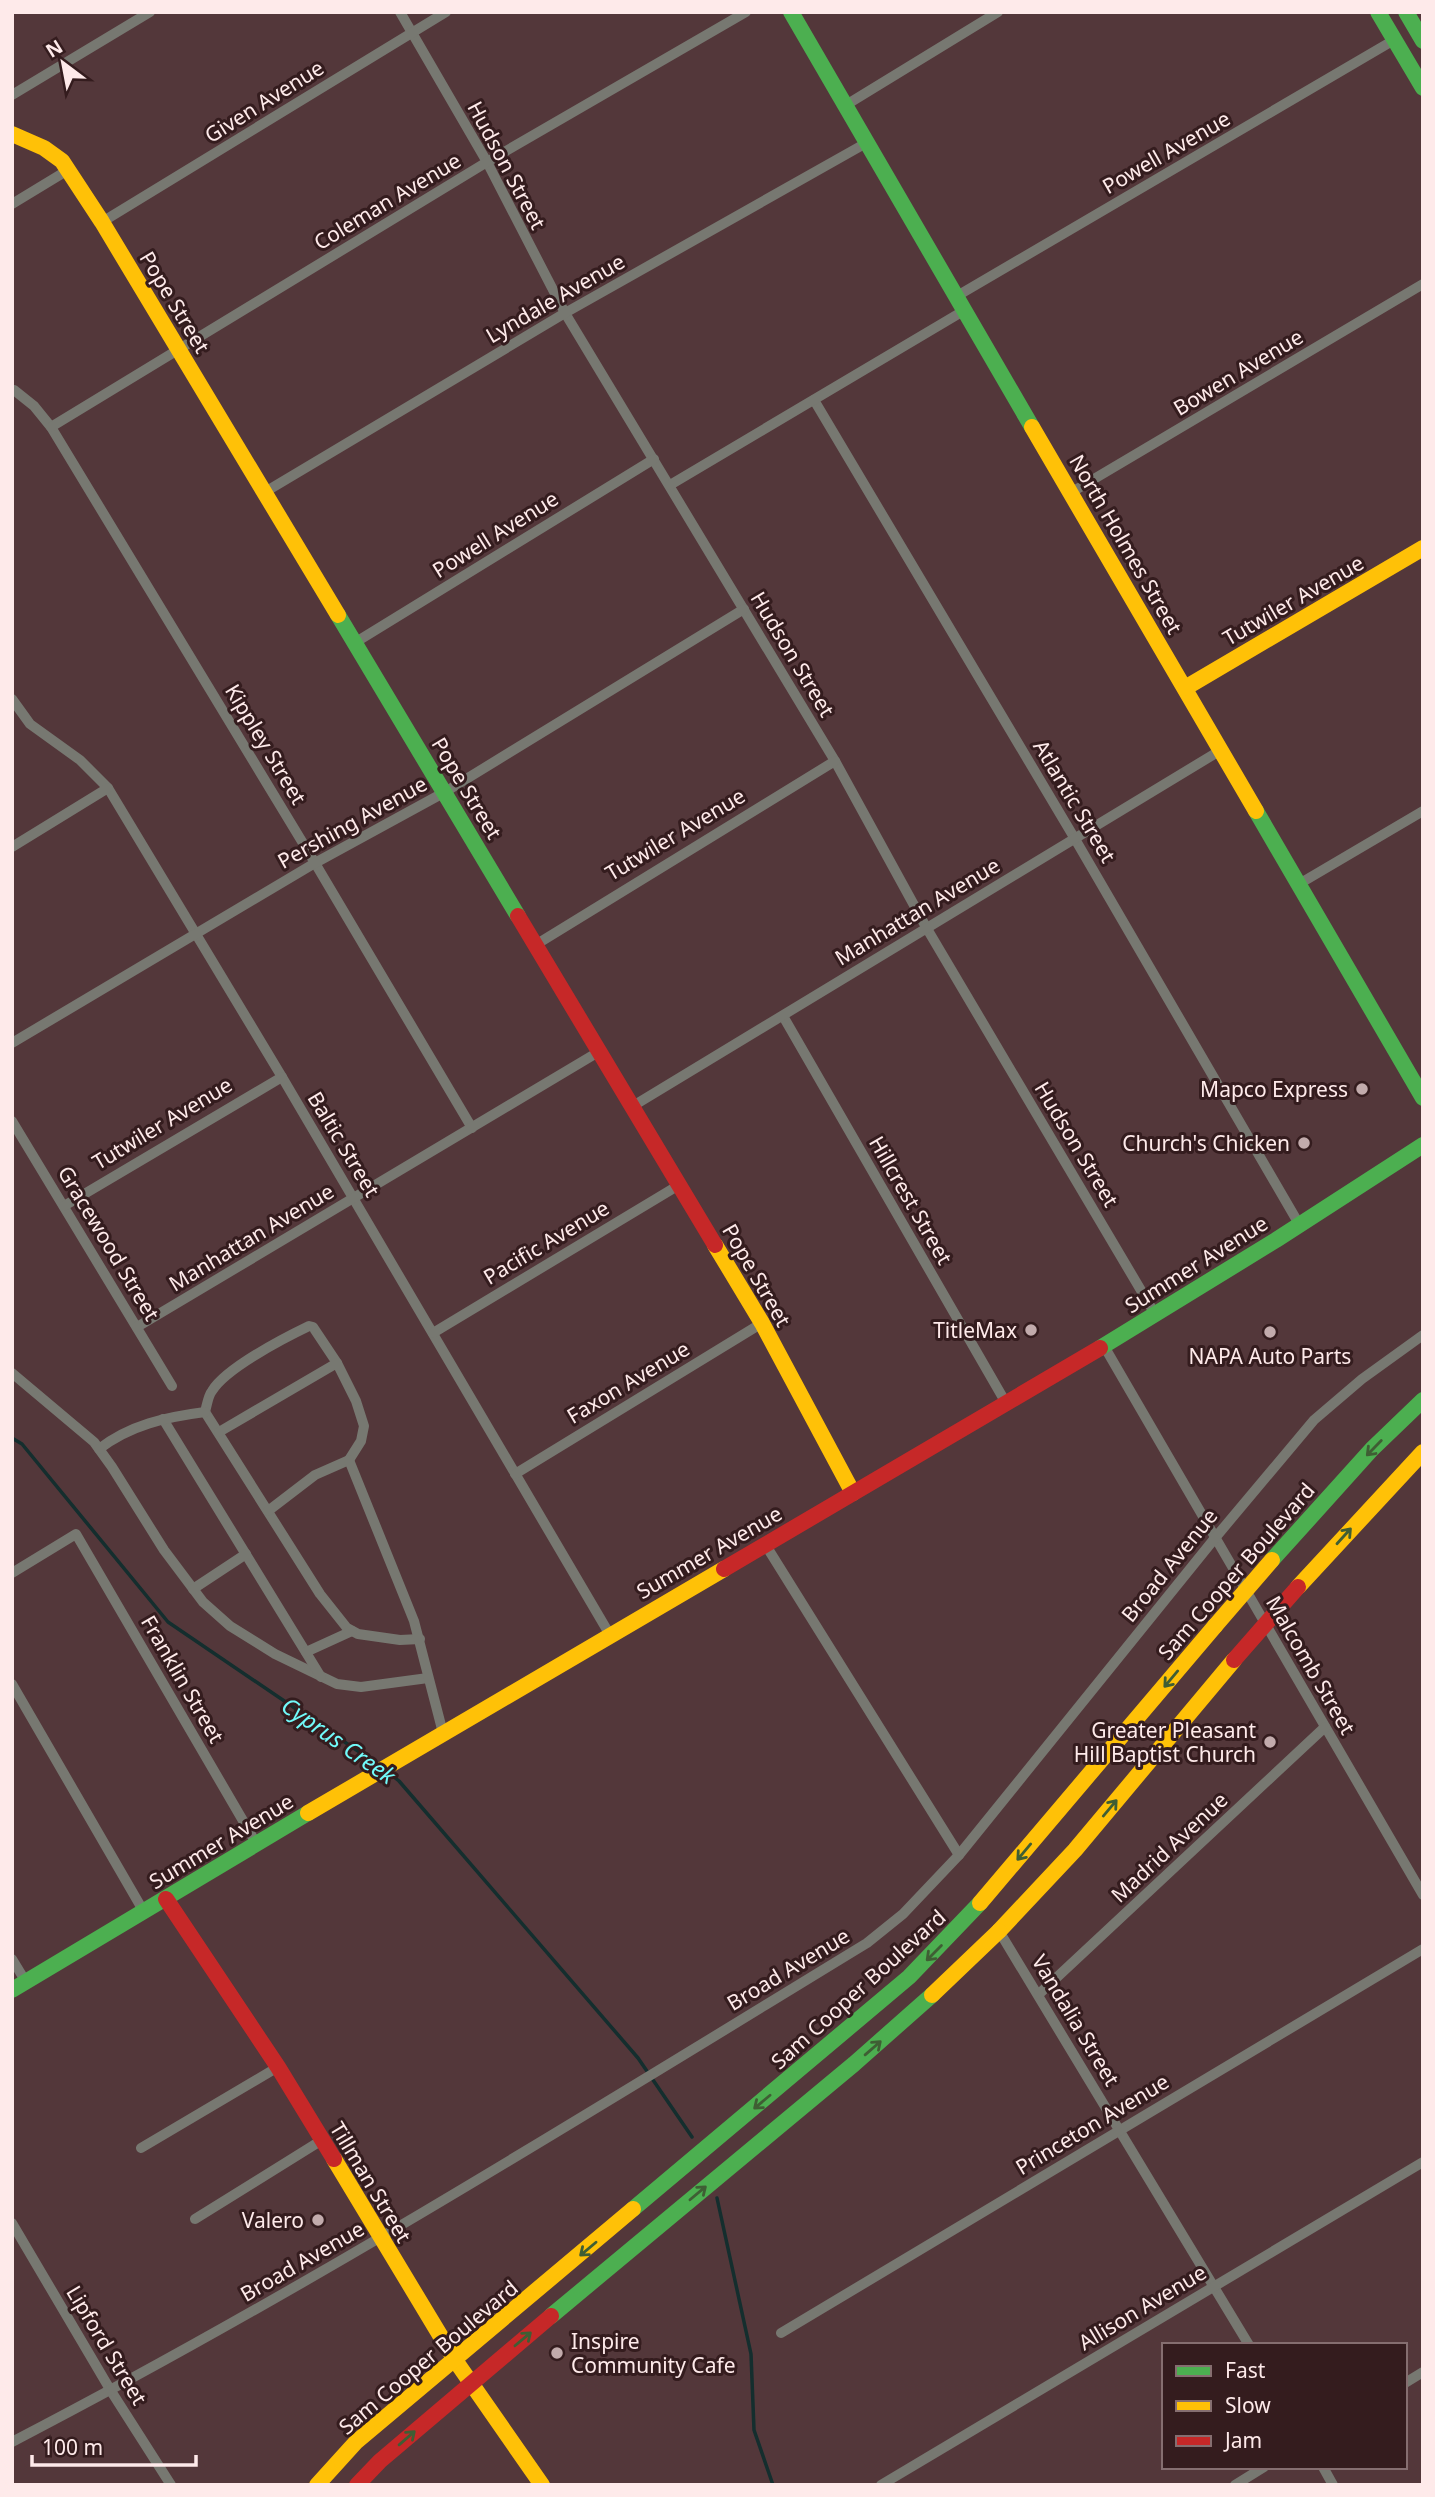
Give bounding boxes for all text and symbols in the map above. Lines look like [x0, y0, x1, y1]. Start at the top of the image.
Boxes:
north arrow [28, 28, 98, 98]
text: N [41, 33, 67, 64]
street label: Given Avenue [199, 53, 329, 149]
street label: Hudson Street [461, 96, 553, 234]
street label: Powell Avenue [1097, 104, 1235, 200]
street label: Coleman Avenue [308, 146, 466, 256]
street label: Pope Street [134, 246, 217, 359]
street label: Lyndale Avenue [481, 247, 629, 349]
street label: Bowen Avenue [1168, 322, 1308, 422]
street label: North Holmes Street [1063, 449, 1189, 639]
street label: Powell Avenue [427, 484, 563, 584]
street label: Tutwiler Avenue [1217, 548, 1369, 652]
street label: Hudson Street [745, 586, 842, 722]
street label: Kippley Street [219, 679, 313, 810]
street label: Pope Street [426, 732, 509, 845]
street label: Atlantic Street [1027, 734, 1123, 868]
street label: Pershing Avenue [272, 769, 432, 875]
street label: Tutwiler Avenue [600, 781, 750, 887]
street label: Manhattan Avenue [829, 851, 1005, 971]
street label: Tutwiler Avenue [87, 1070, 237, 1176]
place label: Mapco Express [1200, 1075, 1348, 1103]
street label: Hudson Street [1029, 1076, 1126, 1212]
marker: Mapco Express [1354, 1081, 1370, 1097]
street label: Baltic Street [302, 1086, 387, 1202]
place label: Church's Chicken [1122, 1129, 1290, 1157]
street label: Hillcrest Street [863, 1131, 959, 1270]
marker: Church's Chicken [1296, 1135, 1312, 1151]
street label: Gracewood Street [52, 1160, 166, 1326]
street label: Manhattan Avenue [163, 1177, 339, 1297]
street label: Pacific Avenue [478, 1193, 614, 1291]
street label: Summer Avenue [1119, 1209, 1273, 1319]
street label: Pope Street [716, 1219, 798, 1332]
place label: TitleMax [933, 1316, 1017, 1344]
marker: TitleMax [1023, 1322, 1039, 1338]
marker: NAPA Auto Parts [1262, 1324, 1278, 1340]
street label: Faxon Avenue [562, 1334, 694, 1430]
place label: NAPA Auto Parts [1189, 1342, 1351, 1370]
one-way arrow [1365, 1439, 1382, 1456]
street label: Sam Cooper Boulevard [1151, 1477, 1321, 1665]
street label: Summer Avenue [631, 1499, 787, 1605]
street label: Broad Avenue [1115, 1502, 1223, 1628]
one-way arrow [1336, 1527, 1352, 1545]
street label: Malcomb Street [1260, 1591, 1362, 1740]
street label: Franklin Street [135, 1610, 231, 1748]
one-way arrow [1163, 1669, 1178, 1687]
water label: Cyprus Creek [276, 1689, 404, 1792]
place label: Greater Pleasant Hill Baptist Church [1074, 1716, 1256, 1768]
marker: Greater Pleasant Hill Baptist Church [1262, 1734, 1278, 1750]
street label: Madrid Avenue [1105, 1786, 1233, 1908]
street label: Summer Avenue [144, 1787, 298, 1895]
one-way arrow [1103, 1799, 1118, 1817]
one-way arrow [1016, 1843, 1032, 1861]
street label: Sam Cooper Boulevard [765, 1903, 951, 2075]
street label: Broad Avenue [721, 1921, 855, 2017]
one-way arrow [926, 1945, 943, 1962]
street label: Vandalia Street [1026, 1949, 1126, 2091]
one-way arrow [863, 2040, 881, 2056]
street label: Princeton Avenue [1010, 2067, 1174, 2181]
one-way arrow [753, 2094, 771, 2110]
street label: Tillman Street [324, 2116, 418, 2248]
one-way arrow [689, 2186, 707, 2202]
place label: Valero [242, 2206, 304, 2234]
marker: Valero [310, 2212, 326, 2228]
street label: Broad Avenue [235, 2214, 369, 2308]
one-way arrow [579, 2241, 597, 2257]
street label: Allison Avenue [1073, 2258, 1211, 2356]
street label: Sam Cooper Boulevard [333, 2274, 523, 2440]
street label: Lipford Street [60, 2280, 154, 2410]
place label: Inspire Community Cafe [571, 2327, 736, 2379]
one-way arrow [514, 2331, 532, 2347]
legend [1162, 2343, 1407, 2469]
marker: Inspire Community Cafe [549, 2345, 565, 2361]
text: Fast [1225, 2356, 1266, 2384]
text: Slow [1225, 2391, 1271, 2419]
scale bar [32, 2424, 196, 2468]
text: Jam [1223, 2426, 1262, 2454]
one-way arrow [397, 2430, 415, 2446]
text: 100 m [42, 2433, 103, 2461]

